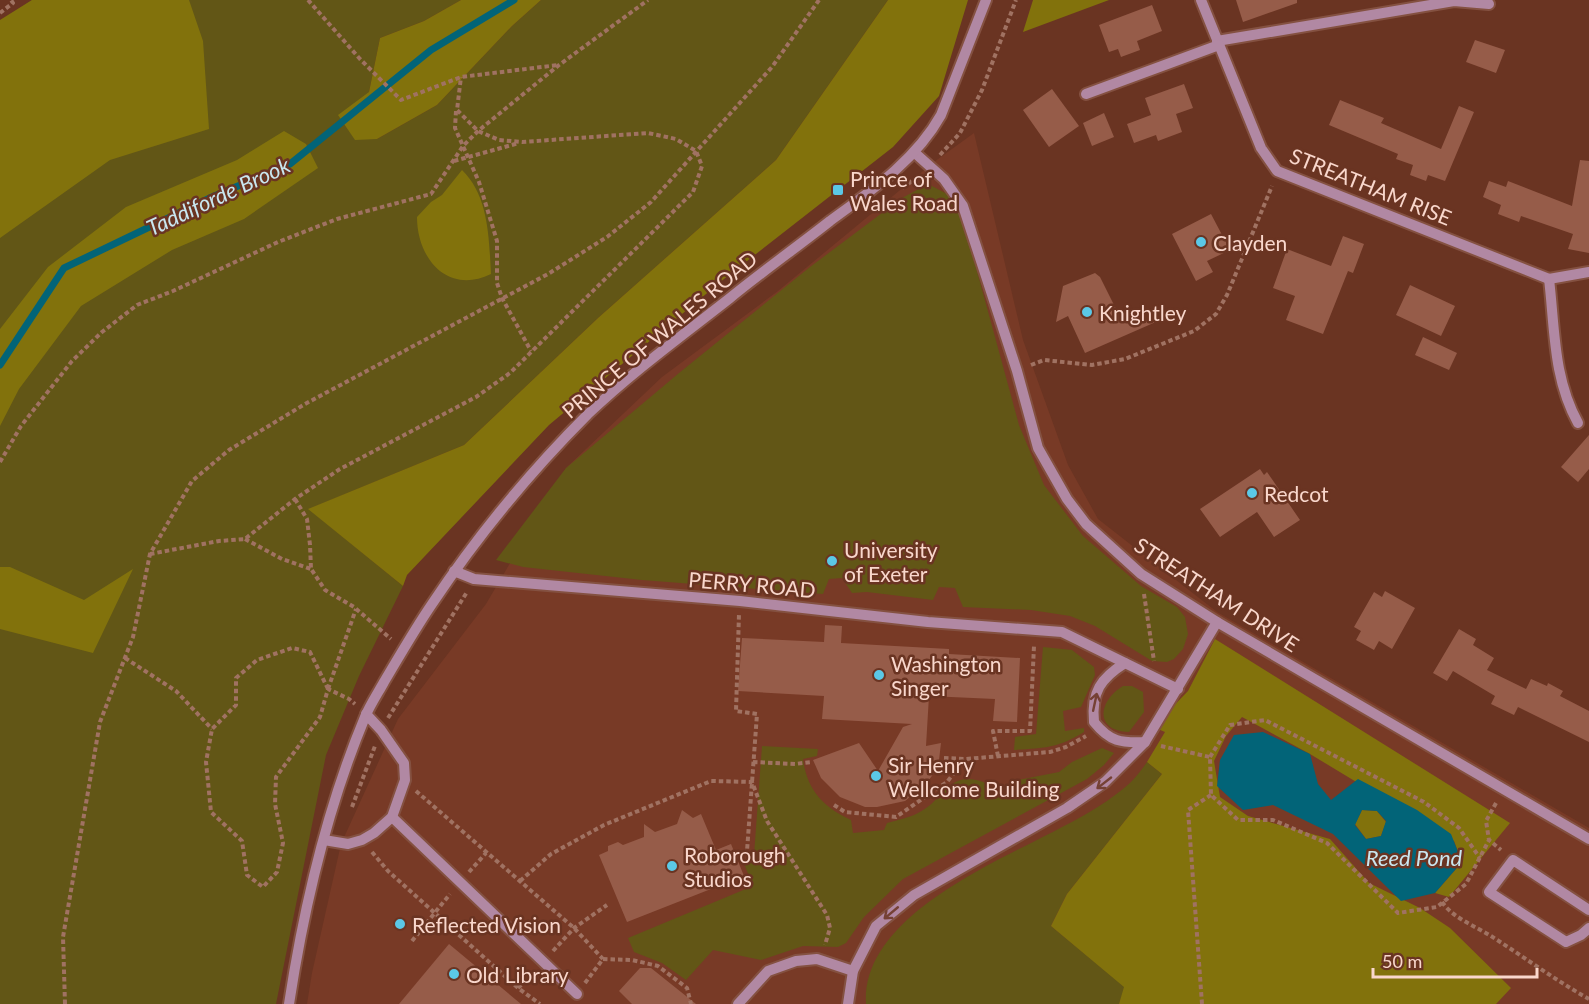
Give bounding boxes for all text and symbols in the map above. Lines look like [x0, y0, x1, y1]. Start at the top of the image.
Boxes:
street label: STREATHAM RISE [1287, 142, 1455, 230]
water label: Taddiforde Brook [142, 151, 295, 241]
place label: Prince of Wales Road [850, 166, 958, 215]
marker: Prince of Wales Road [831, 183, 845, 197]
place label: Clayden [1213, 230, 1287, 255]
marker: Clayden [1194, 235, 1208, 249]
street label: PRINCE OF WALES ROAD [556, 245, 762, 423]
place label: Knightley [1099, 300, 1186, 325]
marker: Knightley [1080, 305, 1094, 319]
place label: Redcot [1264, 481, 1329, 506]
marker: Redcot [1245, 486, 1259, 500]
street label: STREATHAM DRIVE [1130, 532, 1304, 656]
place label: University of Exeter [844, 537, 938, 586]
marker: University of Exeter [825, 554, 839, 568]
street label: PERRY ROAD [687, 566, 817, 602]
place label: Washington Singer [891, 651, 1002, 700]
marker: Washington Singer [872, 668, 886, 682]
one-way arrow [1090, 693, 1101, 712]
place label: Sir Henry Wellcome Building [888, 752, 1060, 801]
marker: Sir Henry Wellcome Building [869, 769, 883, 783]
one-way arrow [1096, 776, 1112, 789]
place label: Roborough Studios [684, 842, 786, 891]
water label: Reed Pond [1366, 844, 1463, 871]
marker: Roborough Studios [665, 859, 679, 873]
one-way arrow [884, 906, 899, 920]
place label: Reflected Vision [412, 912, 561, 937]
marker: Reflected Vision [393, 917, 407, 931]
scale bar [1373, 941, 1536, 979]
text: 50 m [1382, 950, 1422, 972]
place label: Old Library [466, 962, 569, 987]
marker: Old Library [447, 967, 461, 981]

